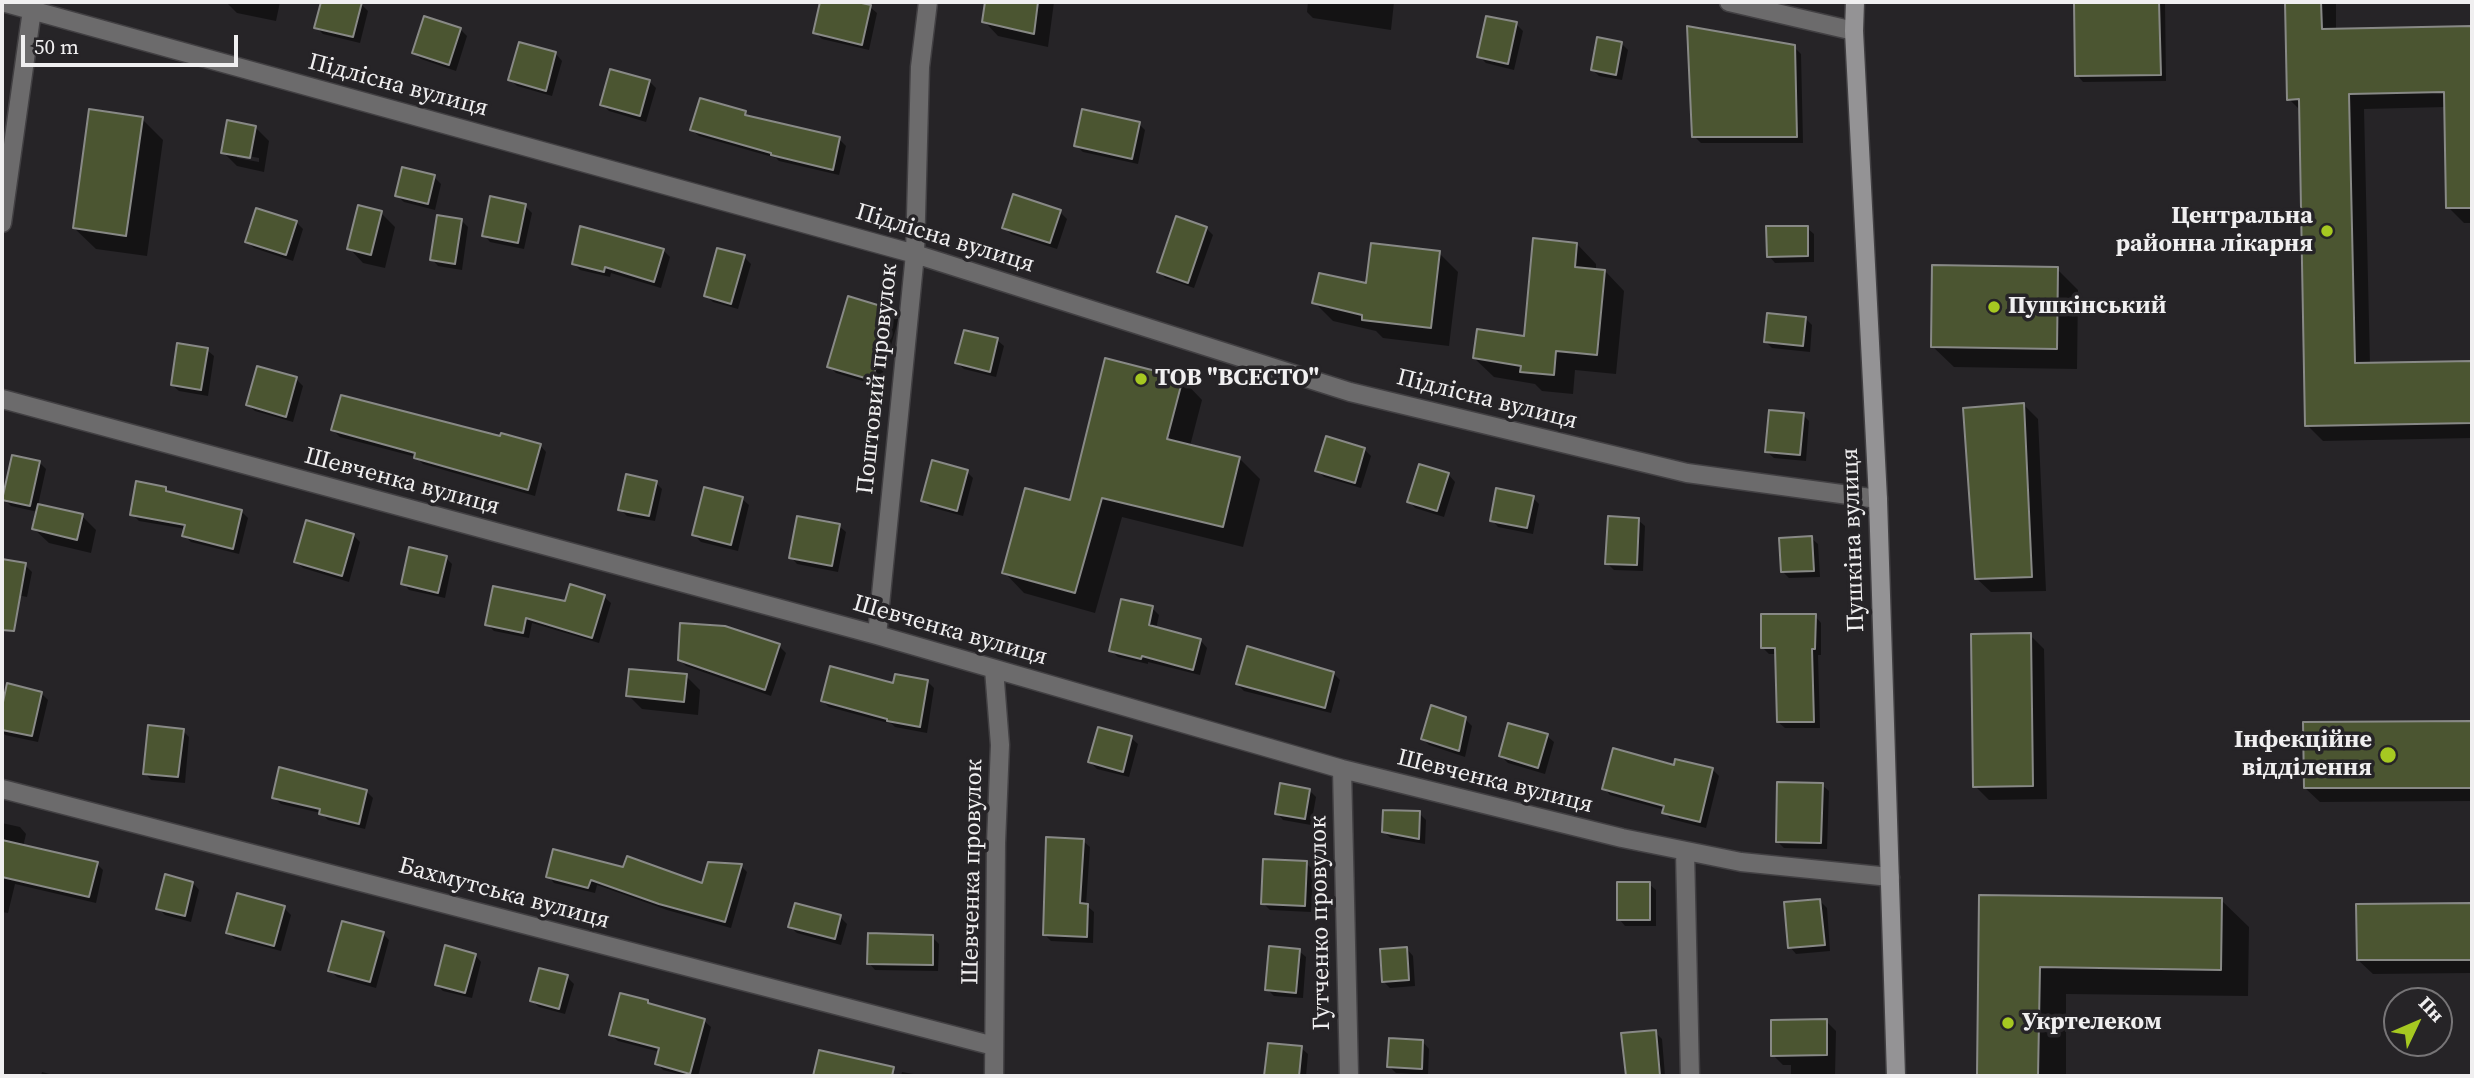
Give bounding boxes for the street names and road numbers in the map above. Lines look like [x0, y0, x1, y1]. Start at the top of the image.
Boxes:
street label: Підлісна вулиця [305, 48, 491, 124]
street label: Підлісна вулиця [852, 198, 1038, 280]
street label: Поштовий провулок [852, 262, 904, 496]
street label: Підлісна вулиця [1394, 364, 1580, 436]
street label: Шевченка вулиця [301, 442, 503, 522]
street label: Пушкіна вулиця [1836, 447, 1872, 633]
street label: Шевченка вулиця [849, 589, 1051, 673]
street label: Шевченка вулиця [1394, 744, 1596, 820]
street label: Шевченка провулок [957, 759, 989, 985]
street label: Гутченко провулок [1305, 815, 1337, 1031]
street label: Бахмутська вулиця [395, 852, 613, 936]

